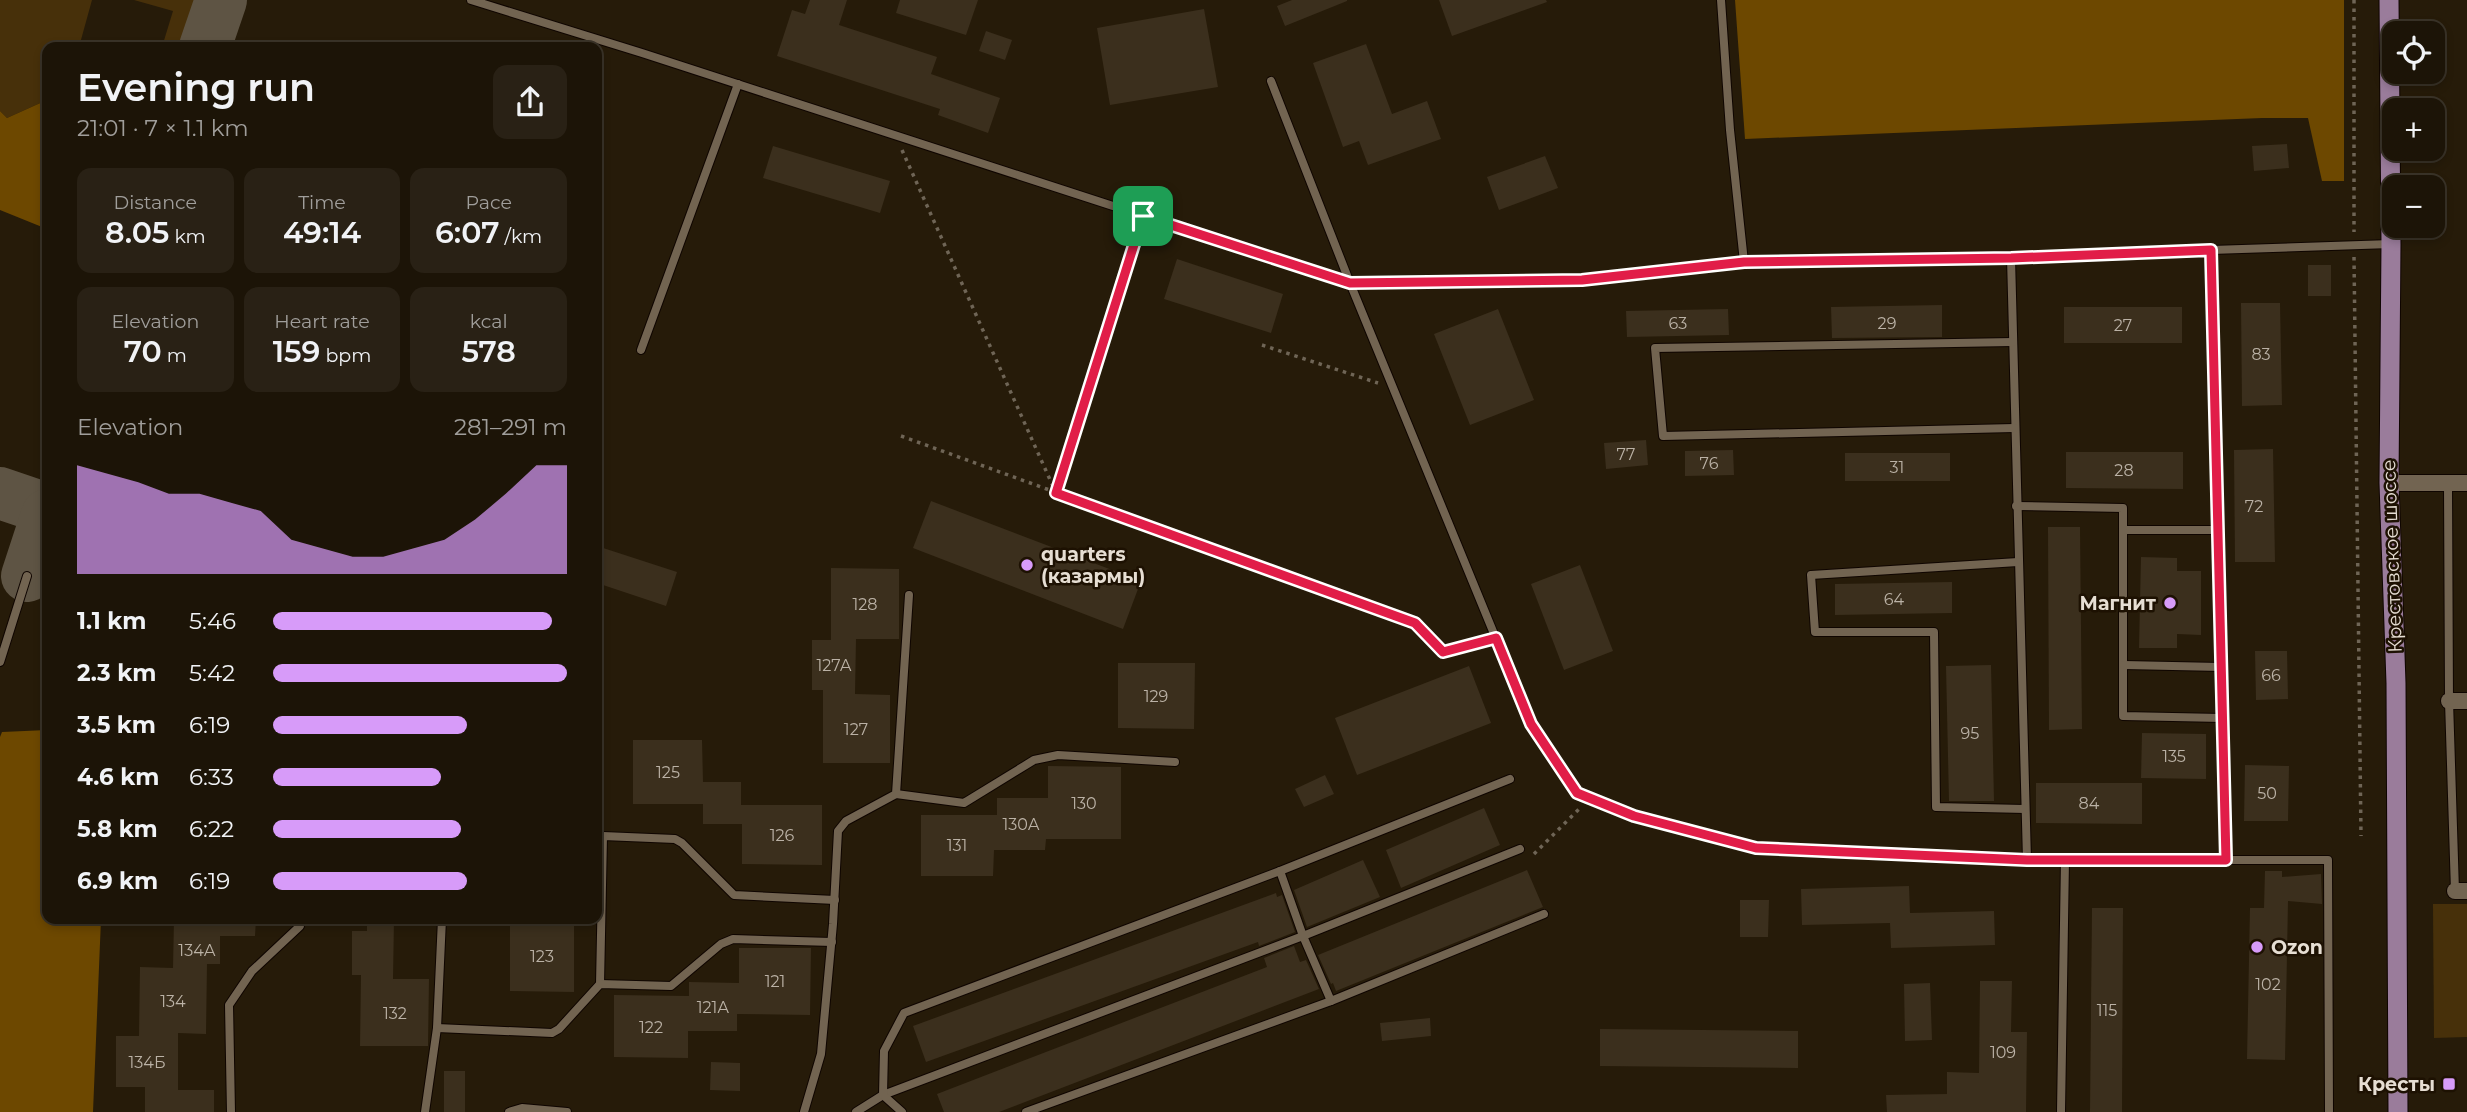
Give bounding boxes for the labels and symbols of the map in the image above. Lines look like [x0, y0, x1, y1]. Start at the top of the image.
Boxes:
pin [1113, 186, 1173, 246]
house number: 63 [1669, 314, 1687, 333]
house number: 29 [1878, 314, 1896, 333]
house number: 27 [2114, 316, 2132, 335]
house number: 83 [2251, 345, 2271, 364]
house number: 77 [1617, 445, 1635, 464]
house number: 76 [1700, 454, 1719, 473]
house number: 31 [1890, 458, 1904, 477]
street label: Крестовское шоссе [2377, 459, 2407, 653]
house number: 28 [2114, 461, 2134, 480]
house number: 72 [2245, 497, 2263, 516]
place label: quarters (казармы) [1041, 543, 1145, 588]
marker: quarters (казармы) [1019, 557, 1035, 573]
house number: 64 [1884, 590, 1905, 609]
place label: Магнит [2080, 592, 2157, 615]
house number: 128 [852, 595, 878, 614]
marker: Магнит [2162, 595, 2178, 611]
house number: 127А [816, 656, 852, 675]
house number: 66 [2261, 666, 2281, 685]
house number: 129 [1144, 687, 1168, 706]
house number: 127 [844, 720, 868, 739]
house number: 95 [1961, 724, 1979, 743]
house number: 135 [2162, 747, 2186, 766]
house number: 125 [656, 763, 680, 782]
house number: 50 [2257, 784, 2277, 803]
house number: 130 [1071, 794, 1097, 813]
house number: 84 [2079, 794, 2100, 813]
house number: 130А [1002, 815, 1040, 834]
house number: 126 [770, 826, 795, 845]
house number: 131 [947, 836, 967, 855]
place label: Ozon [2271, 936, 2323, 959]
marker: Ozon [2249, 939, 2265, 955]
house number: 134А [178, 941, 216, 960]
house number: 123 [530, 947, 554, 966]
house number: 121 [765, 972, 785, 991]
house number: 102 [2255, 975, 2281, 994]
house number: 134 [160, 992, 186, 1011]
house number: 121А [697, 998, 729, 1017]
house number: 115 [2097, 1001, 2117, 1020]
house number: 132 [383, 1004, 407, 1023]
house number: 122 [639, 1018, 663, 1037]
house number: 109 [1990, 1043, 2016, 1062]
house number: 134Б [129, 1053, 166, 1072]
place label: Кресты [2358, 1073, 2435, 1096]
marker: Кресты [2441, 1076, 2457, 1092]

